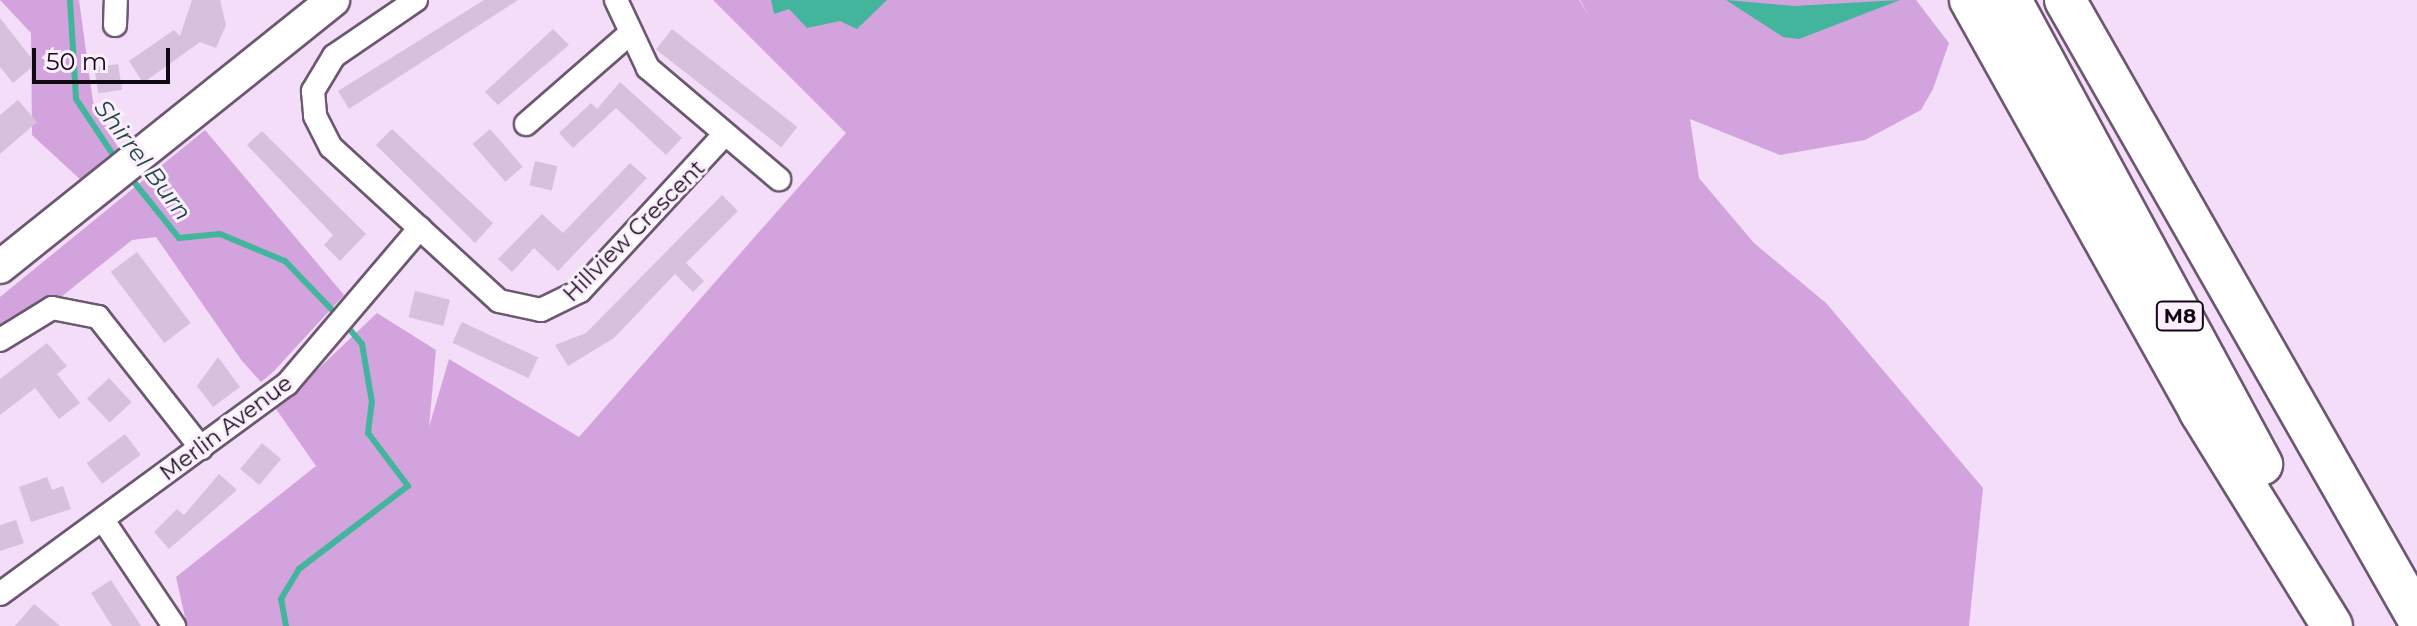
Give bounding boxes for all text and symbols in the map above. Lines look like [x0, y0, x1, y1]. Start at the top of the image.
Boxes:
scale bar [36, 32, 174, 82]
text: 50 m [46, 47, 107, 76]
water label: Shirrel Burn [88, 94, 198, 226]
street label: Hillview Crescent [558, 155, 710, 307]
road number: M8 [2154, 300, 2206, 332]
street label: Merlin Avenue [155, 370, 297, 486]

